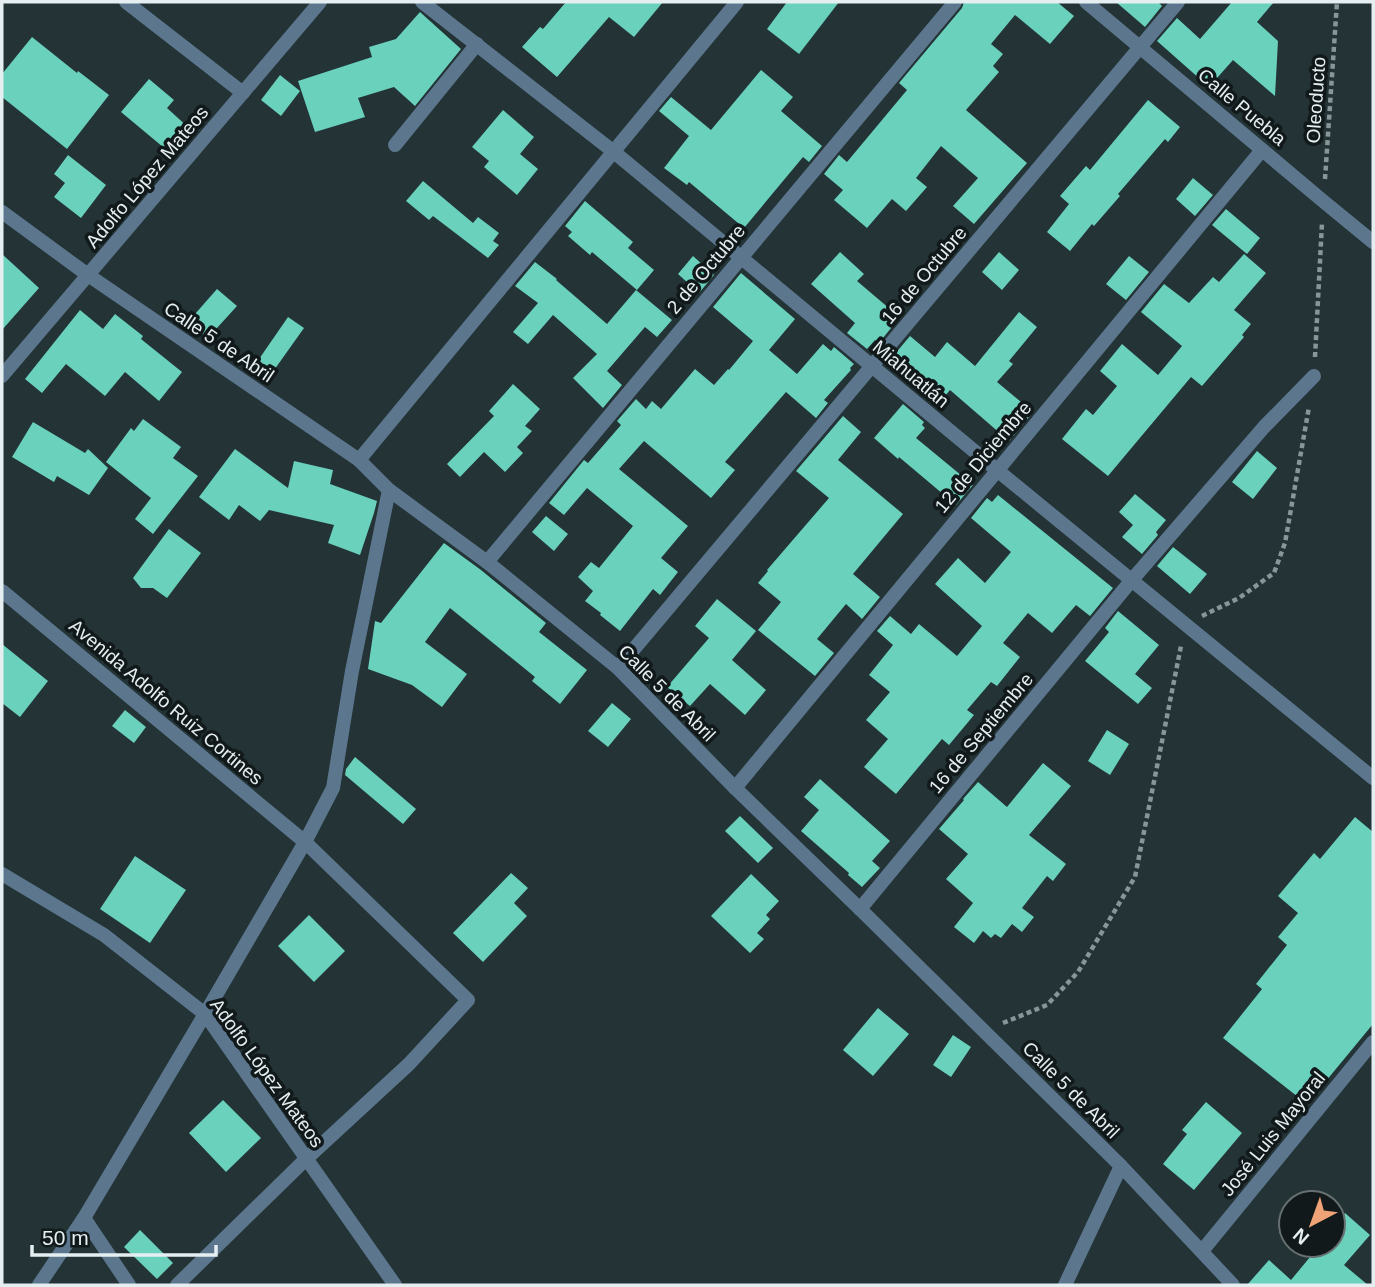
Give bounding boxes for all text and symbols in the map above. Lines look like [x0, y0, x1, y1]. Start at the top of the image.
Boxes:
street label: Oleoducto [1303, 56, 1329, 144]
street label: Calle Puebla [1194, 64, 1290, 150]
street label: Adolfo López Mateos [82, 102, 212, 252]
street label: 2 de Octubre [663, 220, 749, 318]
street label: 16 de Octubre [877, 222, 971, 328]
street label: Calle 5 de Abril [160, 298, 278, 386]
street label: Miahuatlán [869, 336, 953, 412]
street label: 12 de Diciembre [930, 397, 1036, 517]
street label: Avenida Adolfo Ruiz Cortines [65, 615, 267, 789]
street label: Calle 5 de Abril [614, 640, 720, 746]
street label: 16 de Septiembre [925, 669, 1037, 797]
street label: Adolfo López Mateos [206, 995, 328, 1151]
street label: Calle 5 de Abril [1018, 1037, 1124, 1143]
street label: José Luis Mayoral [1217, 1068, 1329, 1200]
north arrow [1277, 1189, 1347, 1259]
scale bar [32, 1214, 215, 1258]
text: N [1289, 1224, 1313, 1249]
text: 50 m [42, 1226, 89, 1249]

